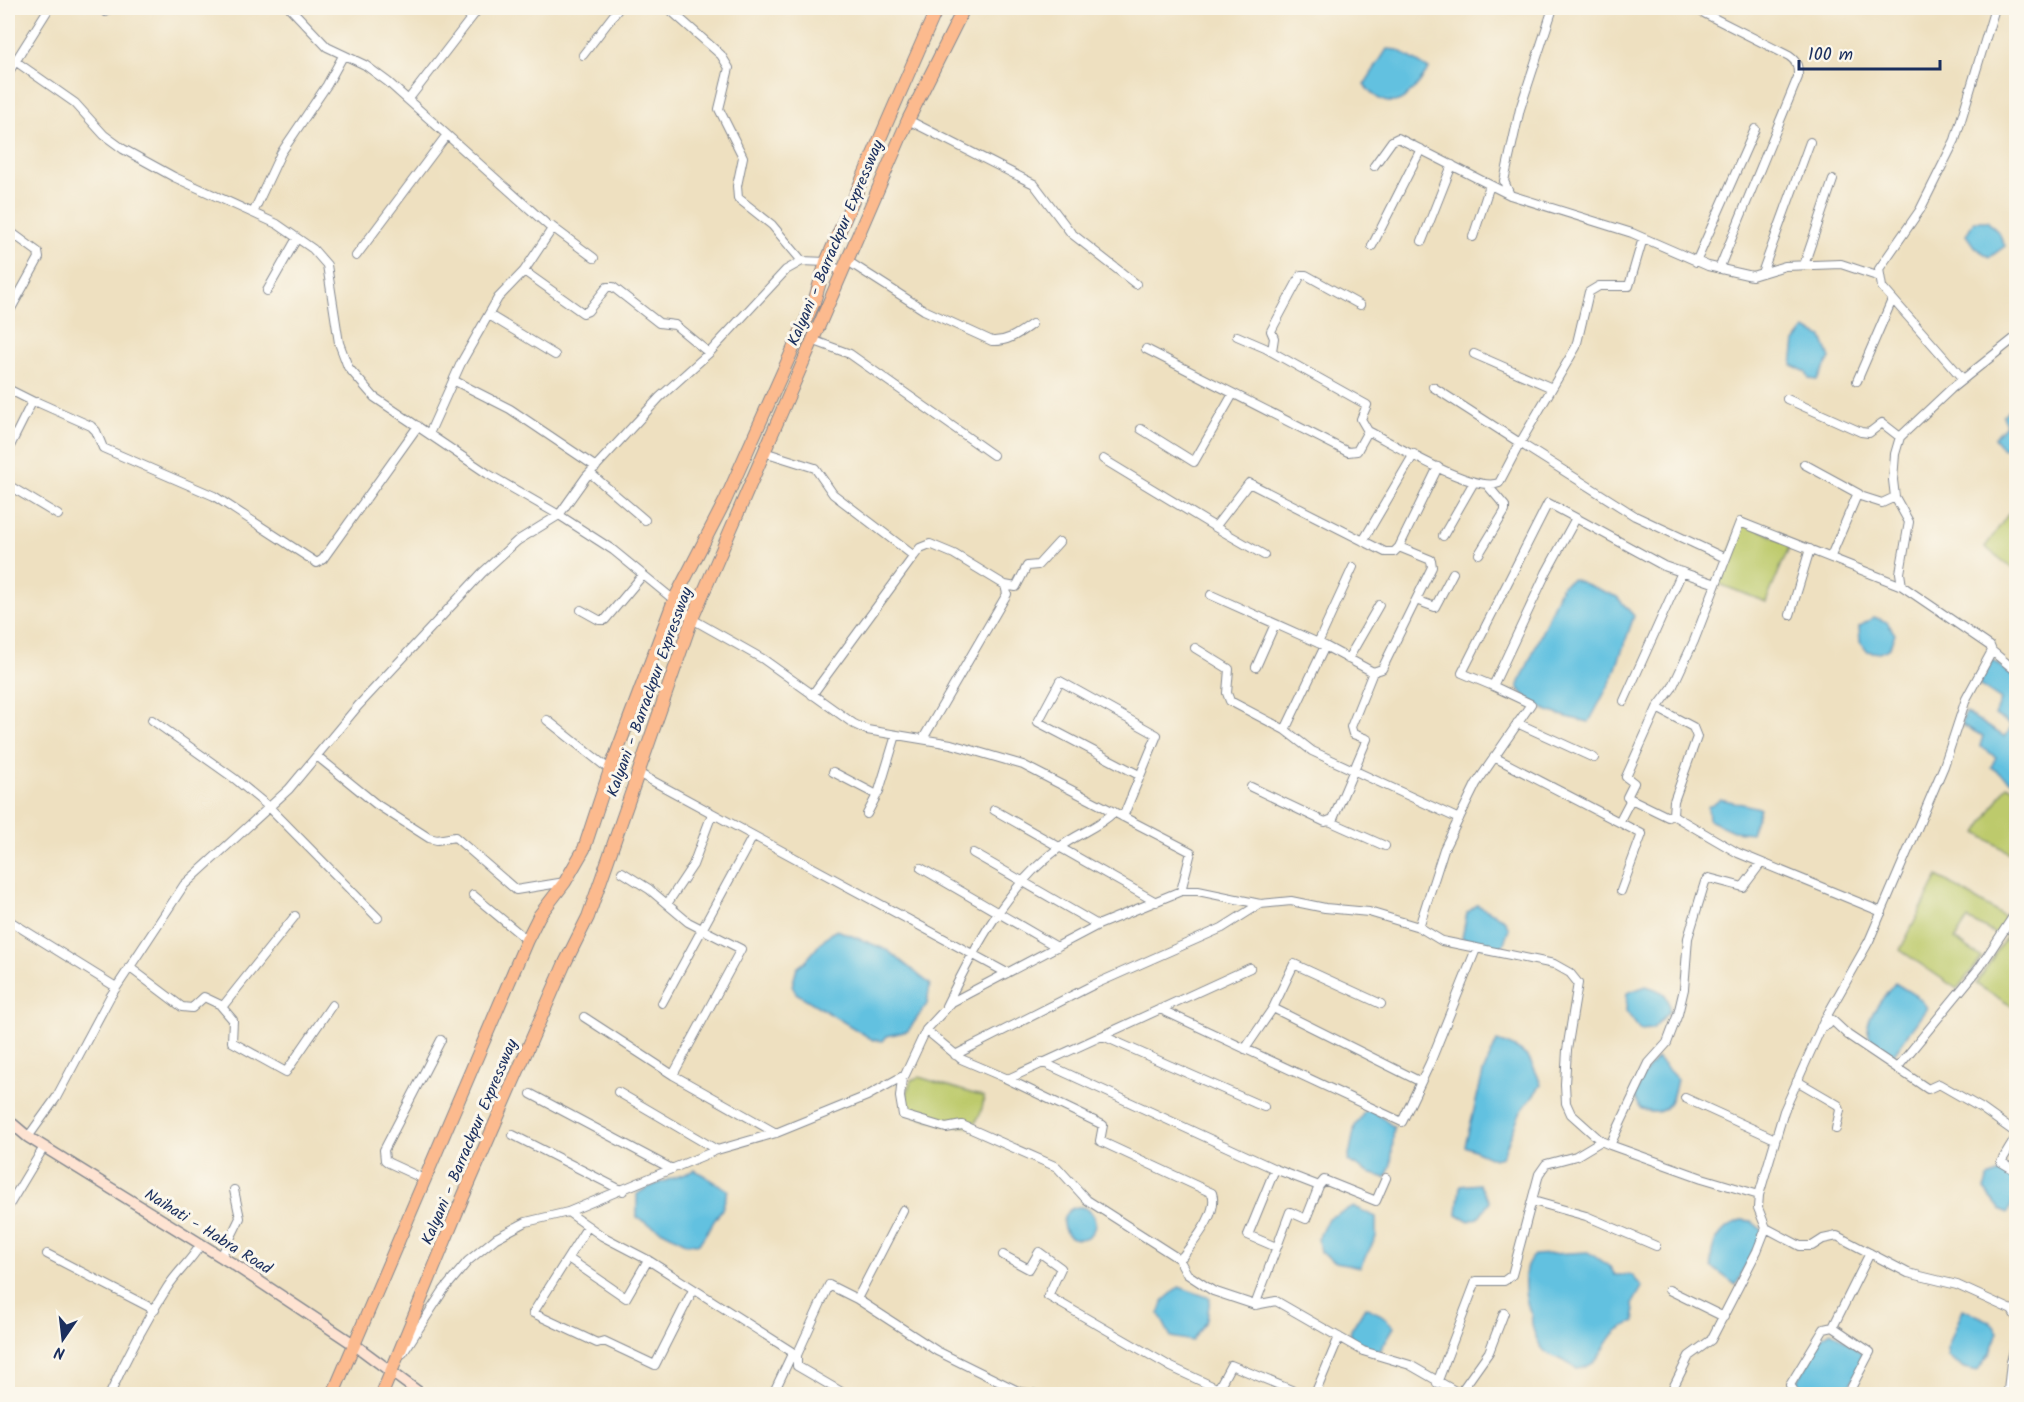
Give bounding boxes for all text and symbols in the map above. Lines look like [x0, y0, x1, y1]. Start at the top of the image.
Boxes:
scale bar [1799, 33, 1940, 71]
text: 100 m [1808, 41, 1853, 70]
street label: Kalyani - Barrackpur Expressway [781, 136, 891, 350]
street label: Kalyani - Barrackpur Expressway [600, 583, 700, 800]
street label: Kalyani - Barrackpur Expressway [415, 1035, 525, 1249]
street label: Naihati - Habra Road [139, 1183, 278, 1282]
north arrow [33, 1309, 93, 1369]
text: N [52, 1339, 68, 1365]

